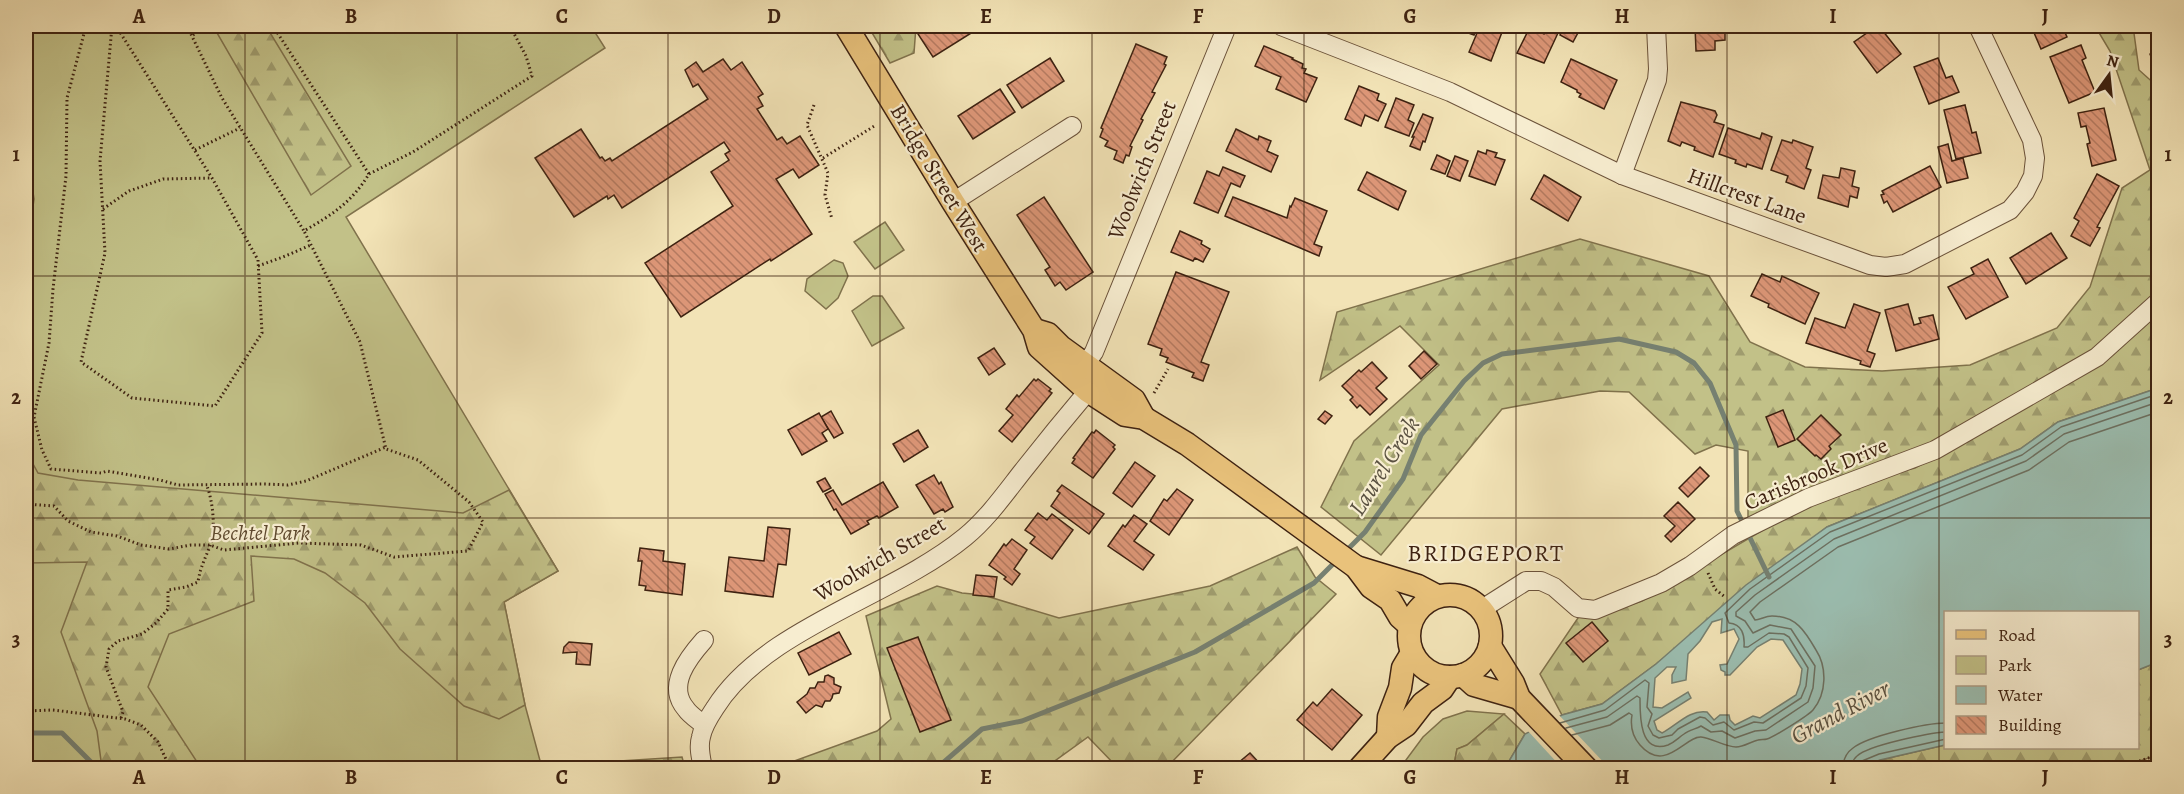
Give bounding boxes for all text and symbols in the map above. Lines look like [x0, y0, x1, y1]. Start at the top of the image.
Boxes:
text: A [132, 3, 146, 30]
text: B [345, 3, 357, 30]
text: C [556, 3, 568, 30]
text: D [767, 3, 781, 30]
text: E [980, 3, 992, 30]
text: F [1193, 3, 1204, 30]
text: G [1403, 3, 1417, 30]
text: H [1615, 3, 1630, 30]
text: I [1829, 3, 1837, 30]
text: J [2042, 3, 2049, 30]
north arrow [2079, 45, 2139, 105]
text: N [2104, 49, 2121, 74]
street label: Woolwich Street [1100, 96, 1184, 245]
street label: Bridge Street West [883, 98, 995, 258]
text: 1 [12, 141, 20, 168]
text: 1 [2164, 141, 2172, 168]
street label: Hillcrest Lane [1683, 161, 1811, 231]
text: 2 [11, 384, 21, 411]
text: 2 [2163, 384, 2173, 411]
water label: Laurel Creek [1341, 410, 1427, 522]
street label: Carisbrook Drive [1739, 430, 1893, 518]
street label: Woolwich Street [808, 509, 951, 609]
park label: Bechtel Park [210, 518, 310, 548]
district label: BRIDGEPORT [1407, 537, 1565, 569]
legend [1944, 611, 2139, 749]
text: Road [1998, 623, 2036, 647]
text: 3 [12, 626, 20, 653]
text: 3 [2164, 626, 2172, 653]
text: Park [1998, 653, 2032, 677]
water label: Grand River [1785, 672, 1896, 751]
text: Water [1997, 683, 2043, 707]
text: Building [1998, 713, 2062, 737]
text: A [132, 764, 146, 791]
text: B [345, 764, 357, 791]
text: C [556, 764, 568, 791]
text: D [767, 764, 781, 791]
text: E [980, 764, 992, 791]
text: F [1193, 764, 1204, 791]
text: G [1403, 764, 1417, 791]
text: H [1615, 764, 1630, 791]
text: I [1829, 764, 1837, 791]
text: J [2042, 764, 2049, 791]

